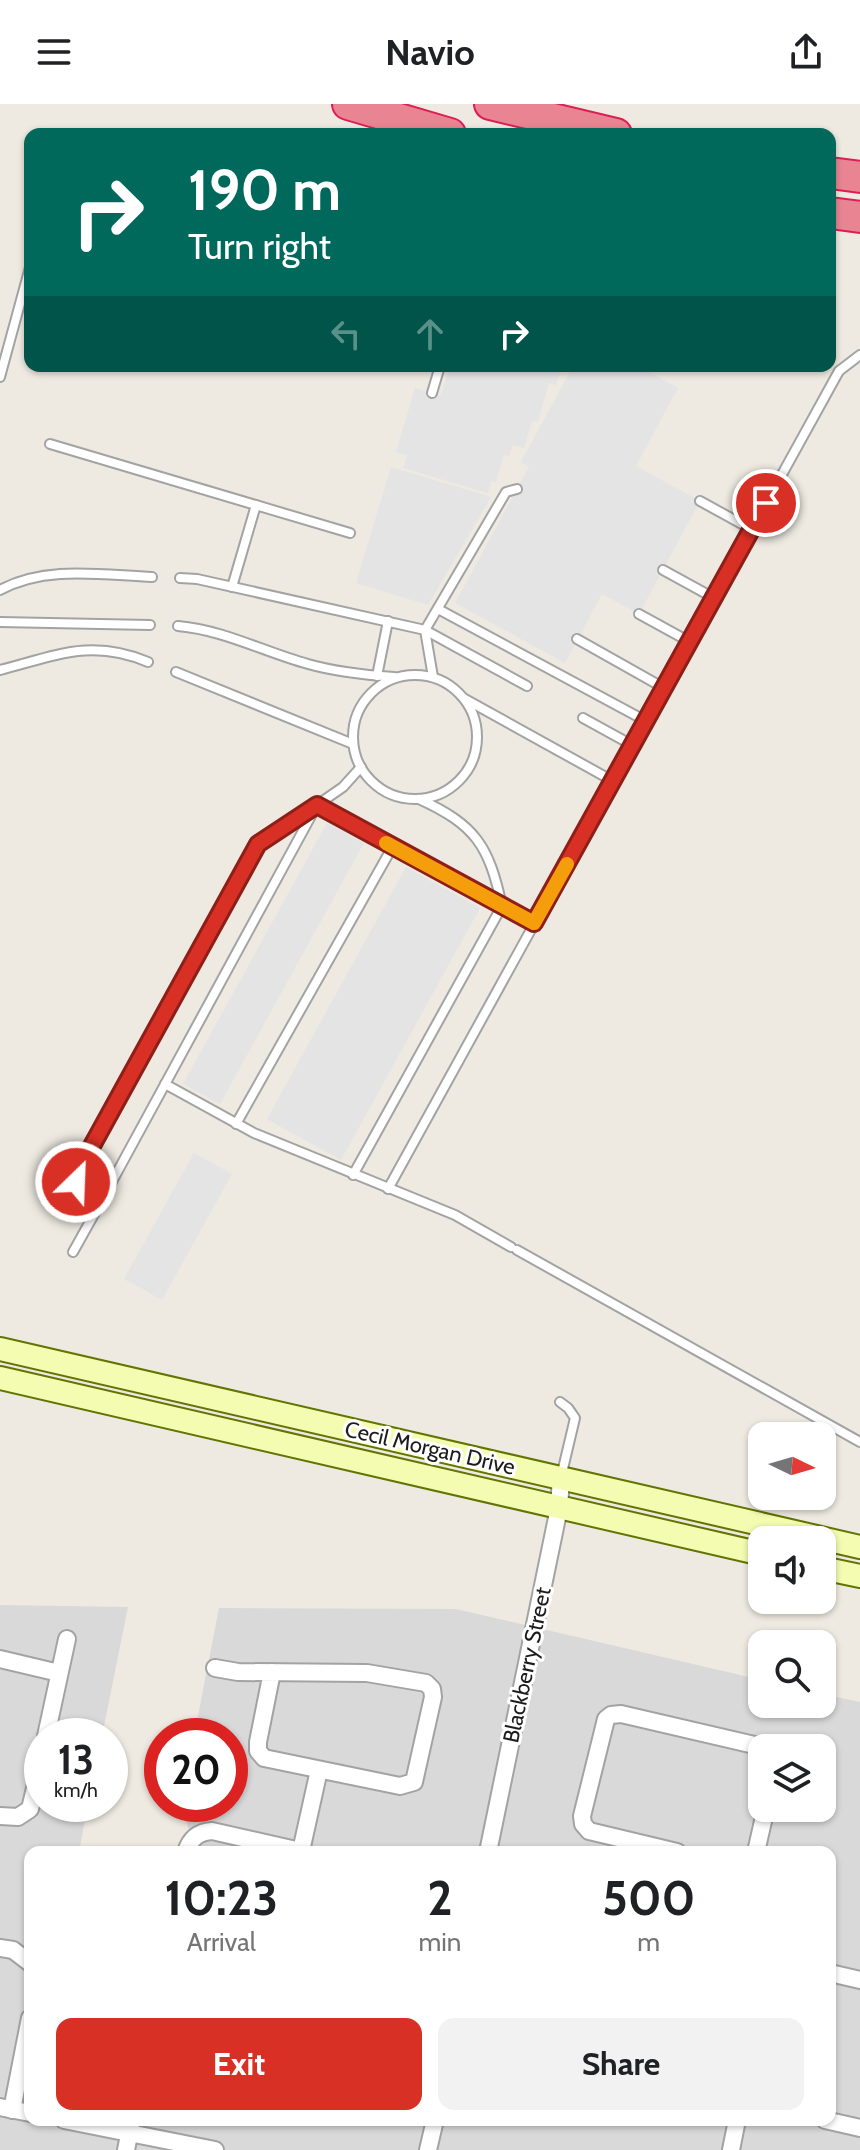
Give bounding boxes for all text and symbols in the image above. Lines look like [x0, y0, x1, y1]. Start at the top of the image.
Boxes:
icon: menu [32, 30, 76, 74]
text: Navio [385, 30, 475, 74]
icon: share [784, 30, 828, 74]
text: 190 m [188, 156, 341, 224]
icon: right [56, 160, 160, 264]
text: Turn right [188, 224, 331, 268]
icon: left [324, 312, 368, 356]
icon: ahead [408, 312, 452, 356]
icon: right [492, 312, 536, 356]
pin [732, 469, 800, 537]
icon: arrive [744, 481, 788, 525]
position arrow [34, 1140, 118, 1224]
street label: Cecil Morgan Drive [342, 1415, 518, 1481]
north arrow [748, 1422, 836, 1510]
map controls [748, 1422, 836, 1822]
button: sound [748, 1526, 836, 1614]
street label: Blackberry Street [497, 1584, 557, 1745]
button: search [748, 1630, 836, 1718]
speed limit sign: 20 [144, 1718, 248, 1822]
button: layers [748, 1734, 836, 1822]
text: 13 [58, 1735, 94, 1784]
text: km/h [54, 1778, 98, 1802]
text: 10:23 [165, 1869, 278, 1927]
text: 2 [427, 1869, 453, 1927]
text: 500 [602, 1869, 695, 1927]
text: Arrival [187, 1926, 256, 1958]
text: min [419, 1926, 461, 1958]
text: m [637, 1926, 660, 1958]
button: Exit [56, 2018, 422, 2110]
button: Share [438, 2018, 804, 2110]

